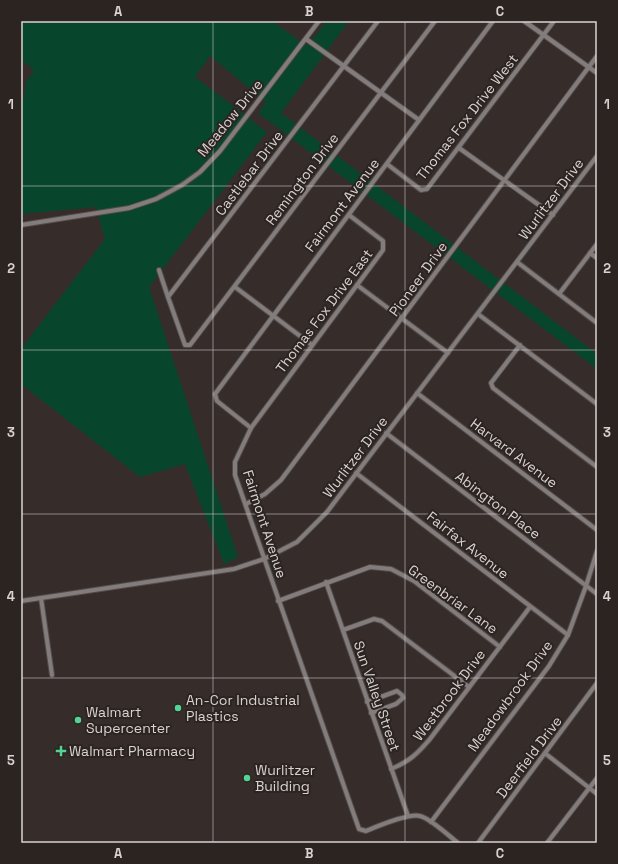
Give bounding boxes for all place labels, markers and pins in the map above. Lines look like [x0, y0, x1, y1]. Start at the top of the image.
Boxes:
place label: An-Cor Industrial Plastics [186, 691, 300, 725]
place label: Walmart Supercenter [86, 703, 170, 737]
marker: An-Cor Industrial Plastics [173, 703, 183, 713]
marker: Walmart Supercenter [73, 715, 83, 725]
place label: Walmart Pharmacy [69, 742, 195, 760]
marker: Walmart Pharmacy [56, 746, 66, 756]
place label: Wurlitzer Building [255, 761, 315, 795]
marker: Wurlitzer Building [242, 773, 252, 783]

